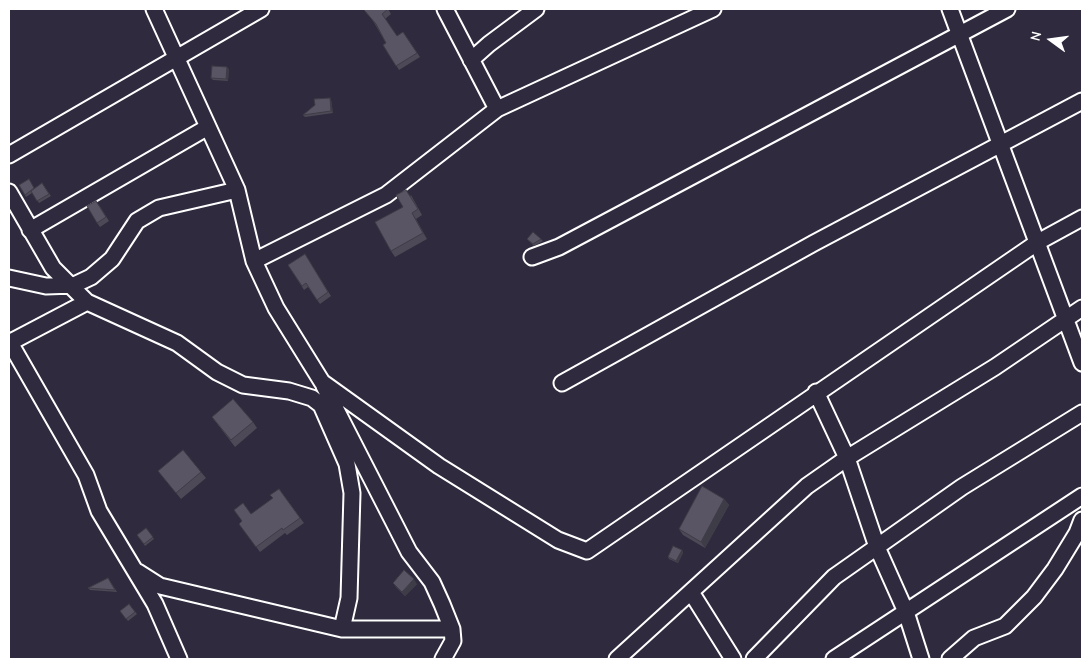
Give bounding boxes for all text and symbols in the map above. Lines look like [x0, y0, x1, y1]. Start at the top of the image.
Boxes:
north arrow [1026, 15, 1076, 65]
text: N [1027, 30, 1045, 43]

